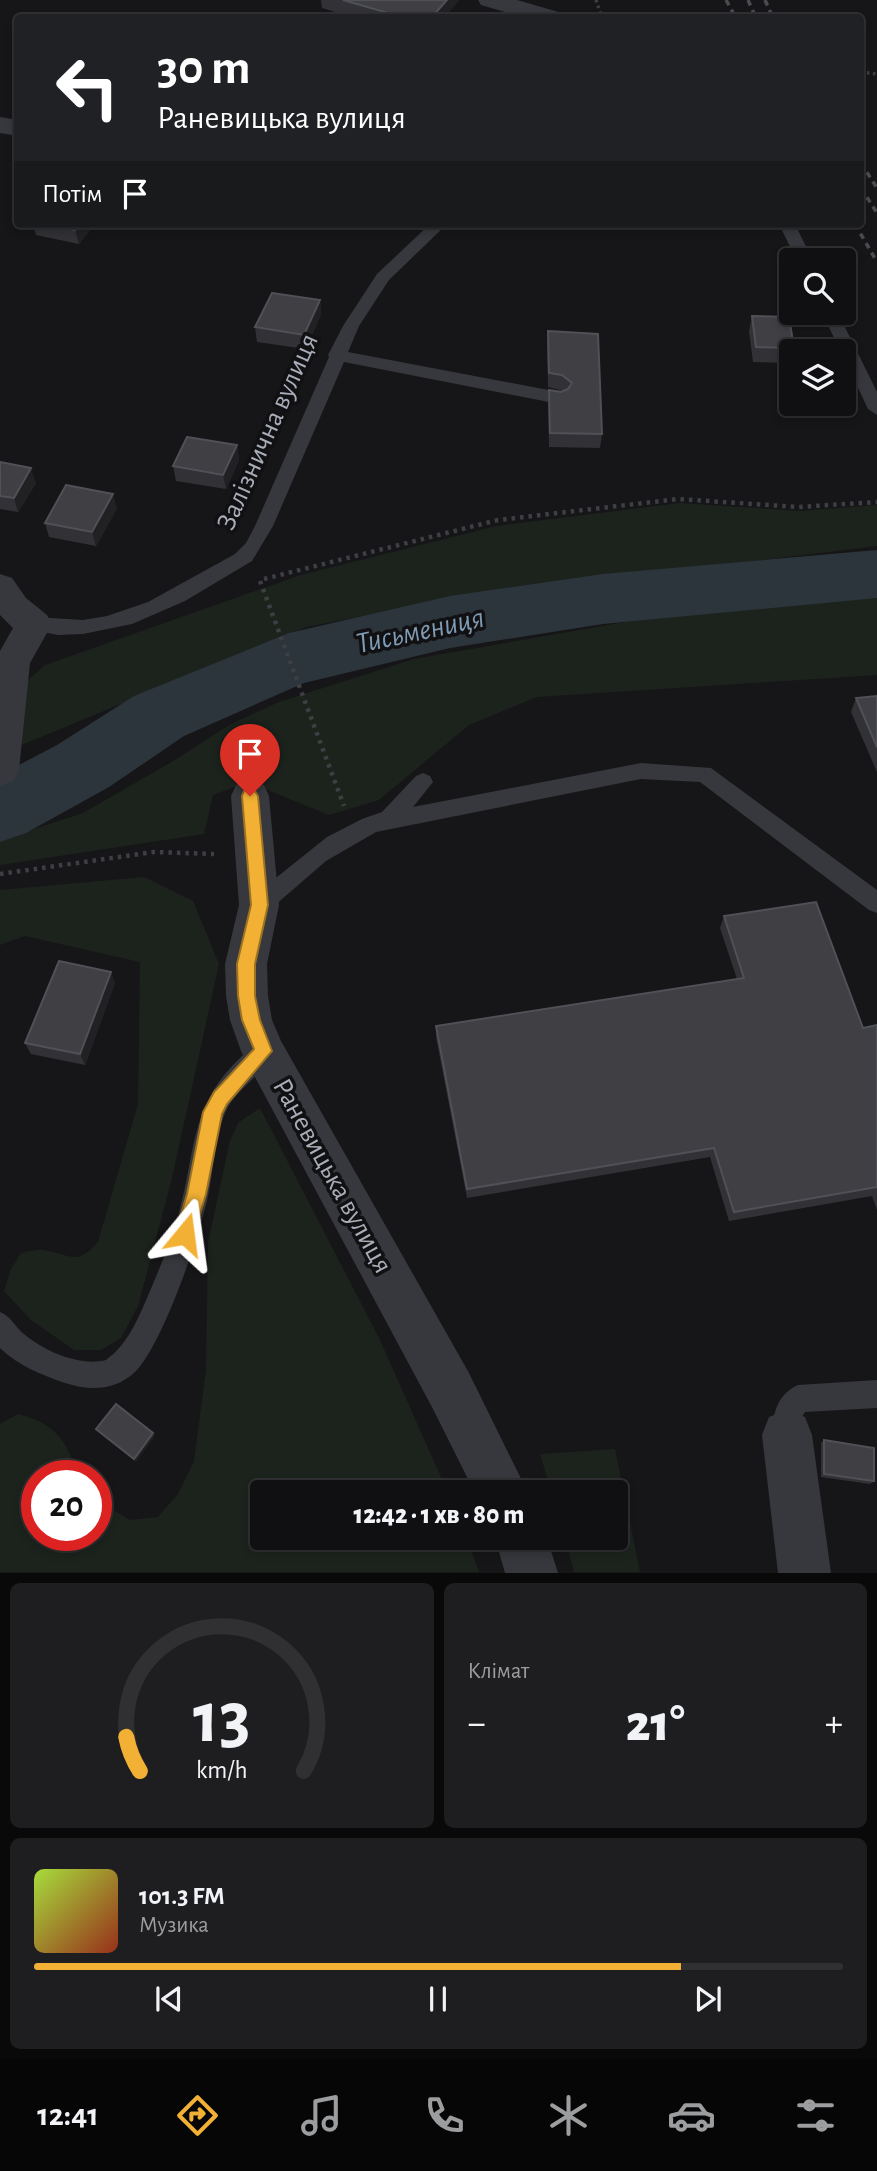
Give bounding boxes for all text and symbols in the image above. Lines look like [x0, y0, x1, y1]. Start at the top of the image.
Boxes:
icon: left [42, 42, 133, 133]
text: 30 m [157, 44, 251, 93]
text: Раневицька вулиця [157, 102, 406, 134]
icon: arrive [116, 175, 154, 213]
text: Потім [42, 181, 102, 207]
map controls [779, 248, 856, 416]
button: search [779, 248, 856, 325]
street label: Залізнична вулиця [212, 330, 324, 534]
button: layers [779, 339, 856, 416]
water label: Тисьмениця [353, 603, 487, 659]
pin [220, 724, 280, 796]
icon: arrive [231, 735, 269, 773]
street label: Раневицька вулиця [267, 1074, 397, 1278]
position arrow [148, 1197, 222, 1271]
speed limit sign: 20 [21, 1460, 112, 1551]
text: 12:42 · 1 хв · 80 m [354, 1502, 524, 1528]
text: Клімат [468, 1660, 529, 1683]
text: 13 [193, 1684, 251, 1757]
text: 21° [626, 1698, 685, 1750]
text: − [468, 1705, 486, 1743]
text: + [825, 1705, 843, 1743]
text: km/h [196, 1758, 248, 1783]
text: 101.3 FM [139, 1883, 225, 1909]
text: Музика [139, 1914, 209, 1937]
icon: previous [150, 1980, 188, 2018]
icon: pause [419, 1980, 457, 2018]
icon: next [689, 1980, 727, 2018]
icon: directions [173, 2091, 222, 2140]
icon: music [297, 2091, 346, 2140]
icon: phone [420, 2091, 469, 2140]
icon: climate [544, 2091, 593, 2140]
icon: car [667, 2091, 716, 2140]
icon: filters [791, 2091, 840, 2140]
text: 12:41 [37, 2099, 99, 2131]

